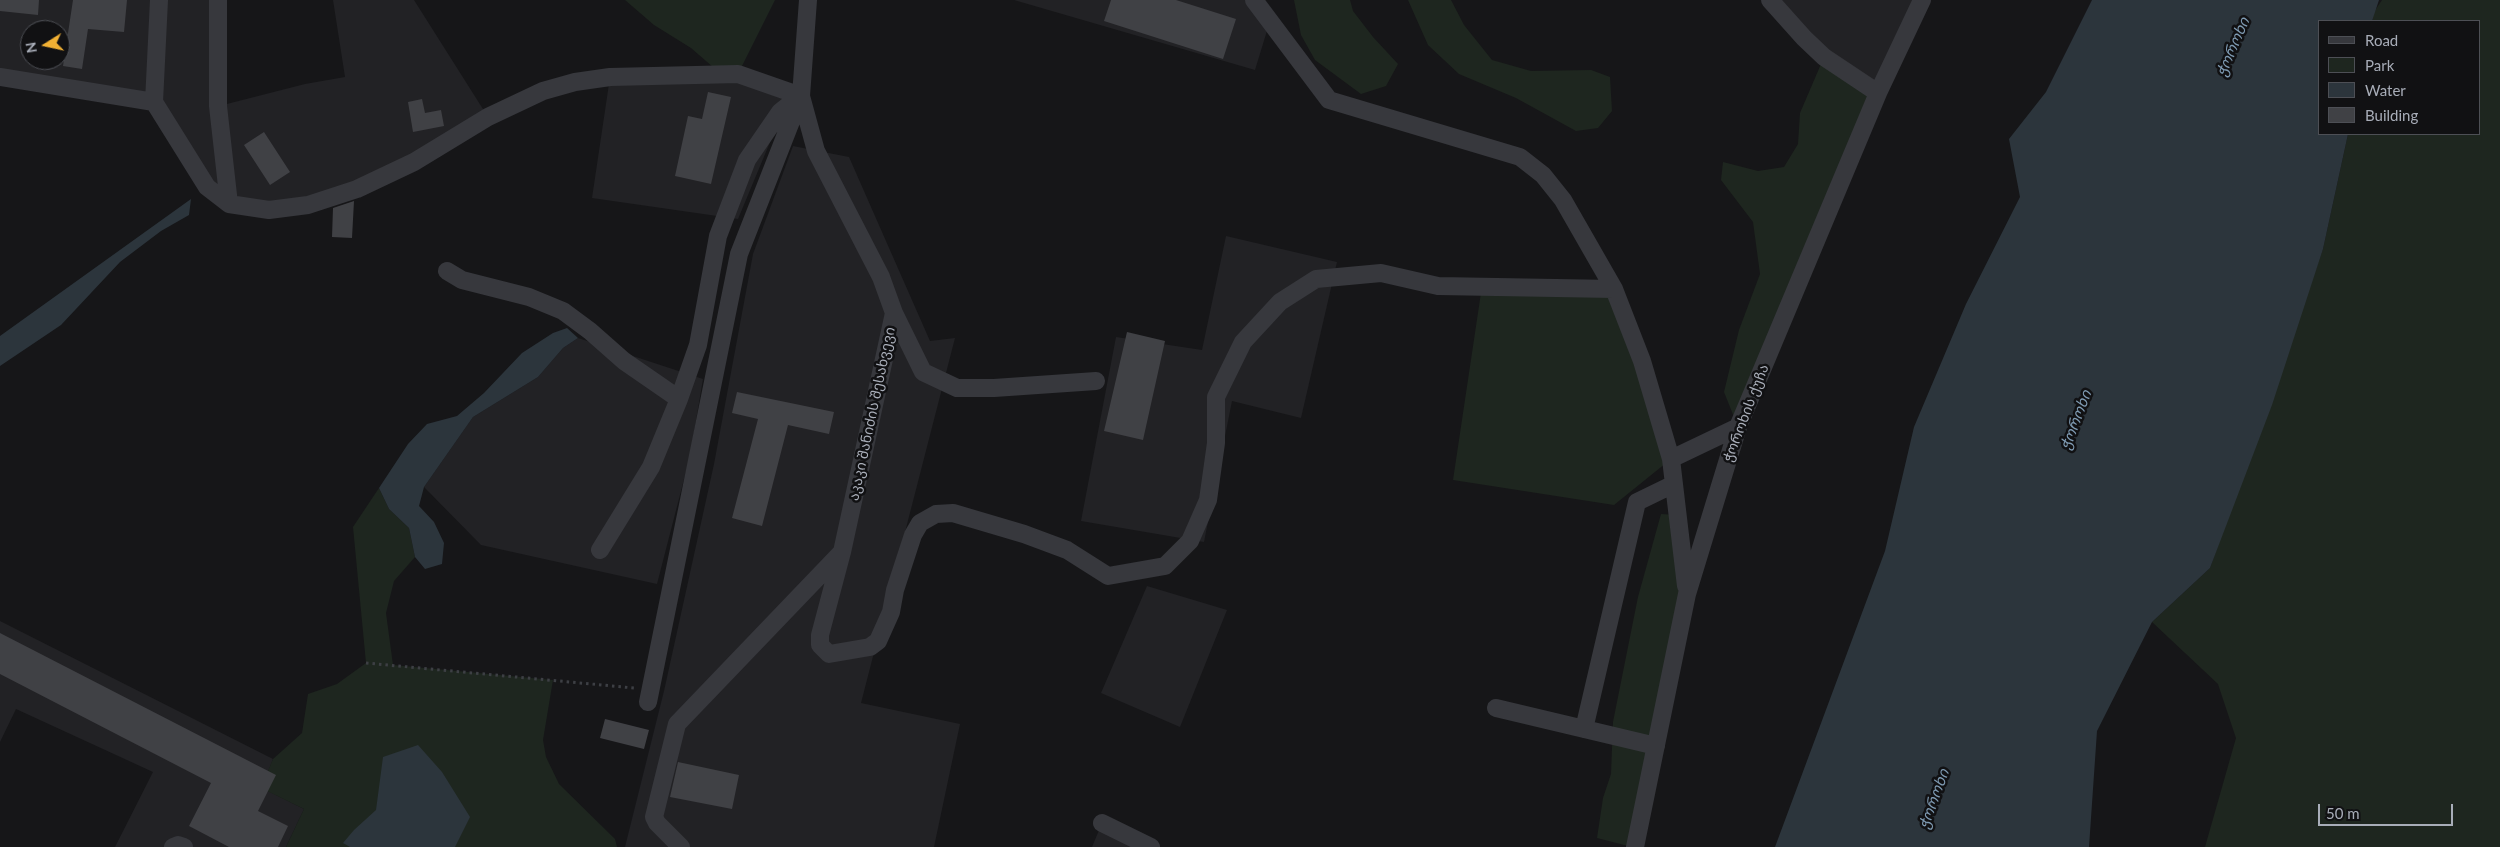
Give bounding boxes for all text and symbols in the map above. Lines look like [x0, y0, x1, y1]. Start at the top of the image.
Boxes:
water label: ჭოროხი [2213, 15, 2253, 79]
north arrow [20, 20, 70, 70]
legend [2318, 20, 2480, 135]
text: Road [2365, 31, 2398, 49]
text: N [21, 41, 40, 54]
text: Park [2365, 56, 2394, 74]
text: Water [2365, 81, 2406, 99]
text: Building [2365, 106, 2418, 124]
street label: აკაკი შანიძის შესახვევი [845, 326, 899, 502]
street label: ჭოროხის ქუჩა [1720, 362, 1772, 464]
water label: ჭოროხი [2056, 388, 2096, 452]
water label: ჭოროხი [1915, 767, 1953, 831]
scale bar [2320, 794, 2455, 826]
text: 50 m [2326, 804, 2360, 822]

